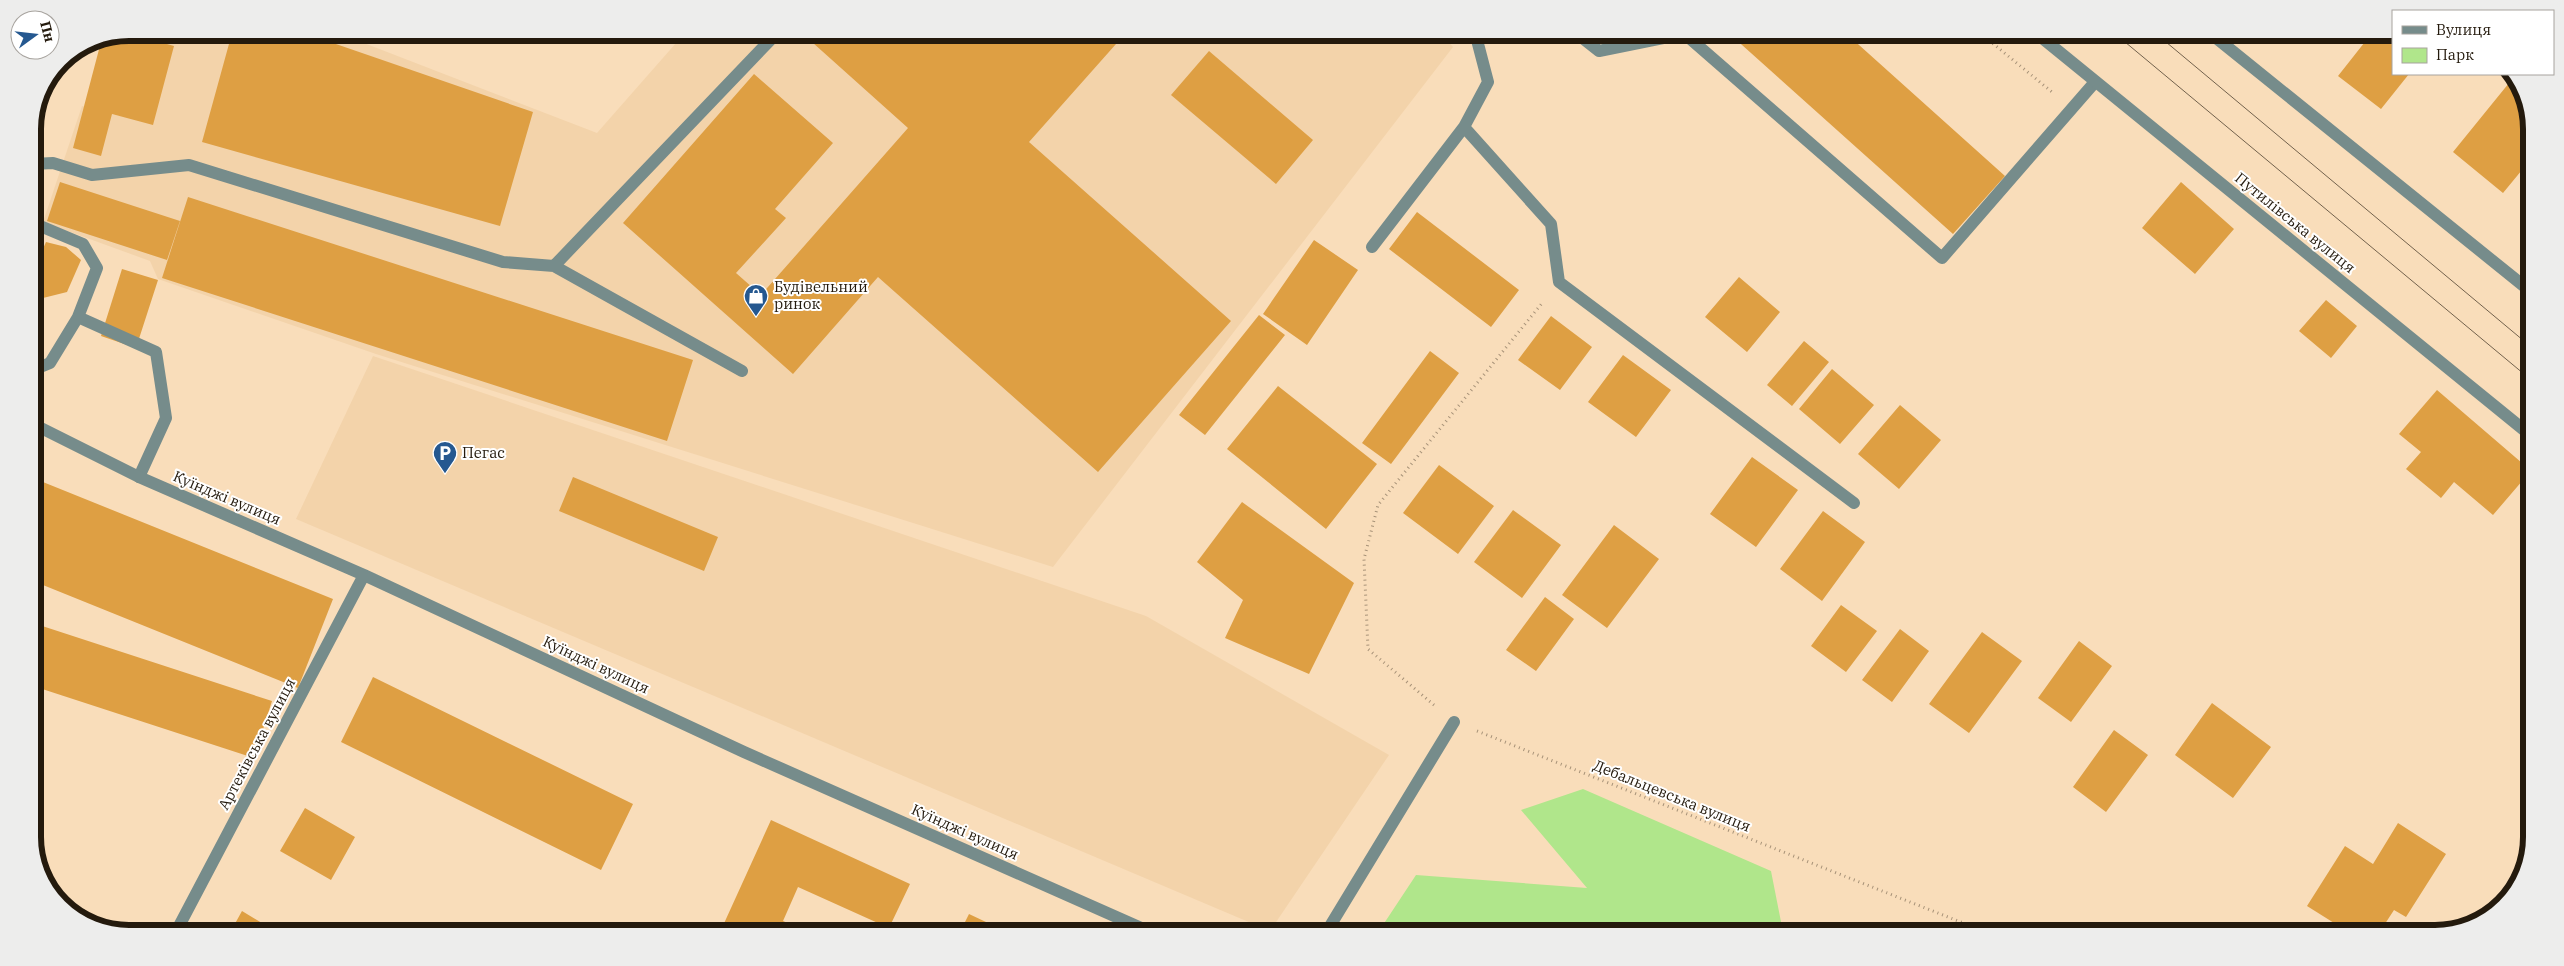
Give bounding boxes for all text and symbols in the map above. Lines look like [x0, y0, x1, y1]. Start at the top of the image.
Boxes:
north arrow [10, 10, 60, 60]
legend [2392, 10, 2554, 75]
text: Пн [36, 19, 59, 44]
text: Вулиця [2436, 20, 2491, 39]
text: Парк [2436, 45, 2474, 64]
street label: Путилівська вулиця [2231, 168, 2359, 277]
place label: Будівельний ринок [774, 277, 868, 313]
shop icon: Будівельний ринок [743, 283, 769, 317]
parking icon: Пегас [432, 440, 458, 474]
place label: Пегас [462, 443, 505, 462]
street label: Куїнджі вулиця [170, 466, 284, 529]
street label: Куїнджі вулиця [540, 632, 652, 698]
street label: Артеківська вулиця [214, 675, 299, 813]
street label: Дебальцевська вулиця [1591, 755, 1754, 836]
street label: Куїнджі вулиця [909, 799, 1022, 864]

